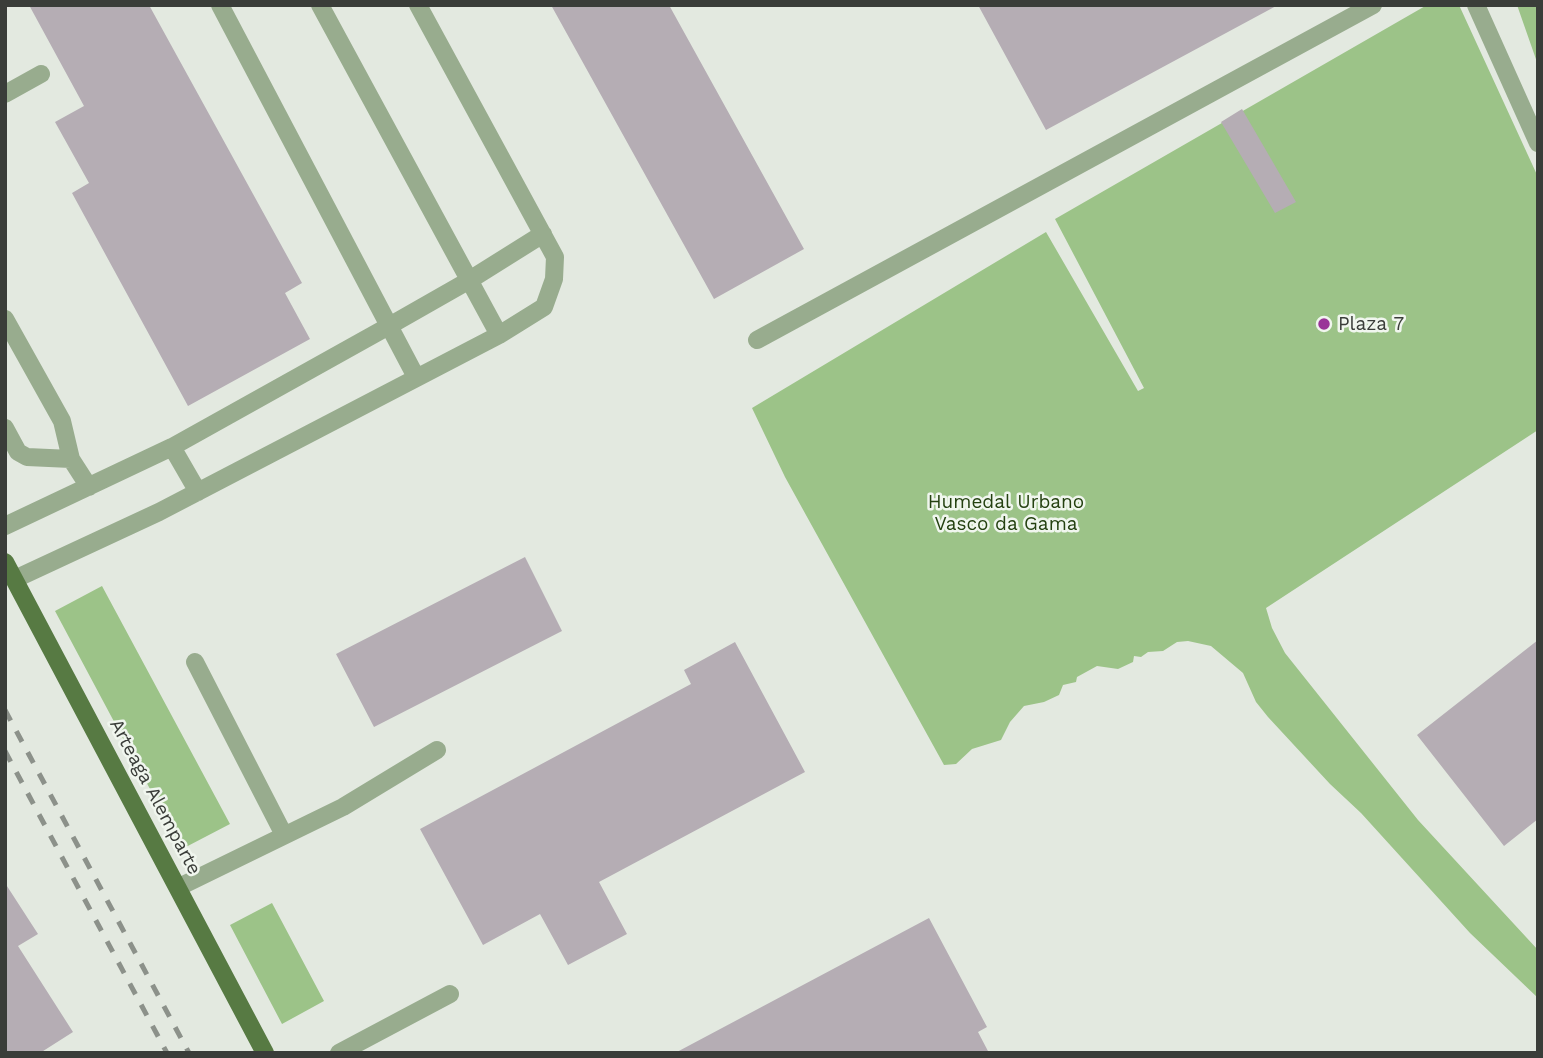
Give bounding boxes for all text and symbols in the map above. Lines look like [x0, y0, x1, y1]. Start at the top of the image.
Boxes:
place label: Plaza 7 [1338, 313, 1404, 335]
marker: Plaza 7 [1316, 316, 1332, 332]
park label: Humedal Urbano Vasco da Gama [928, 491, 1084, 535]
street label: Arteaga Alemparte [104, 715, 206, 879]

